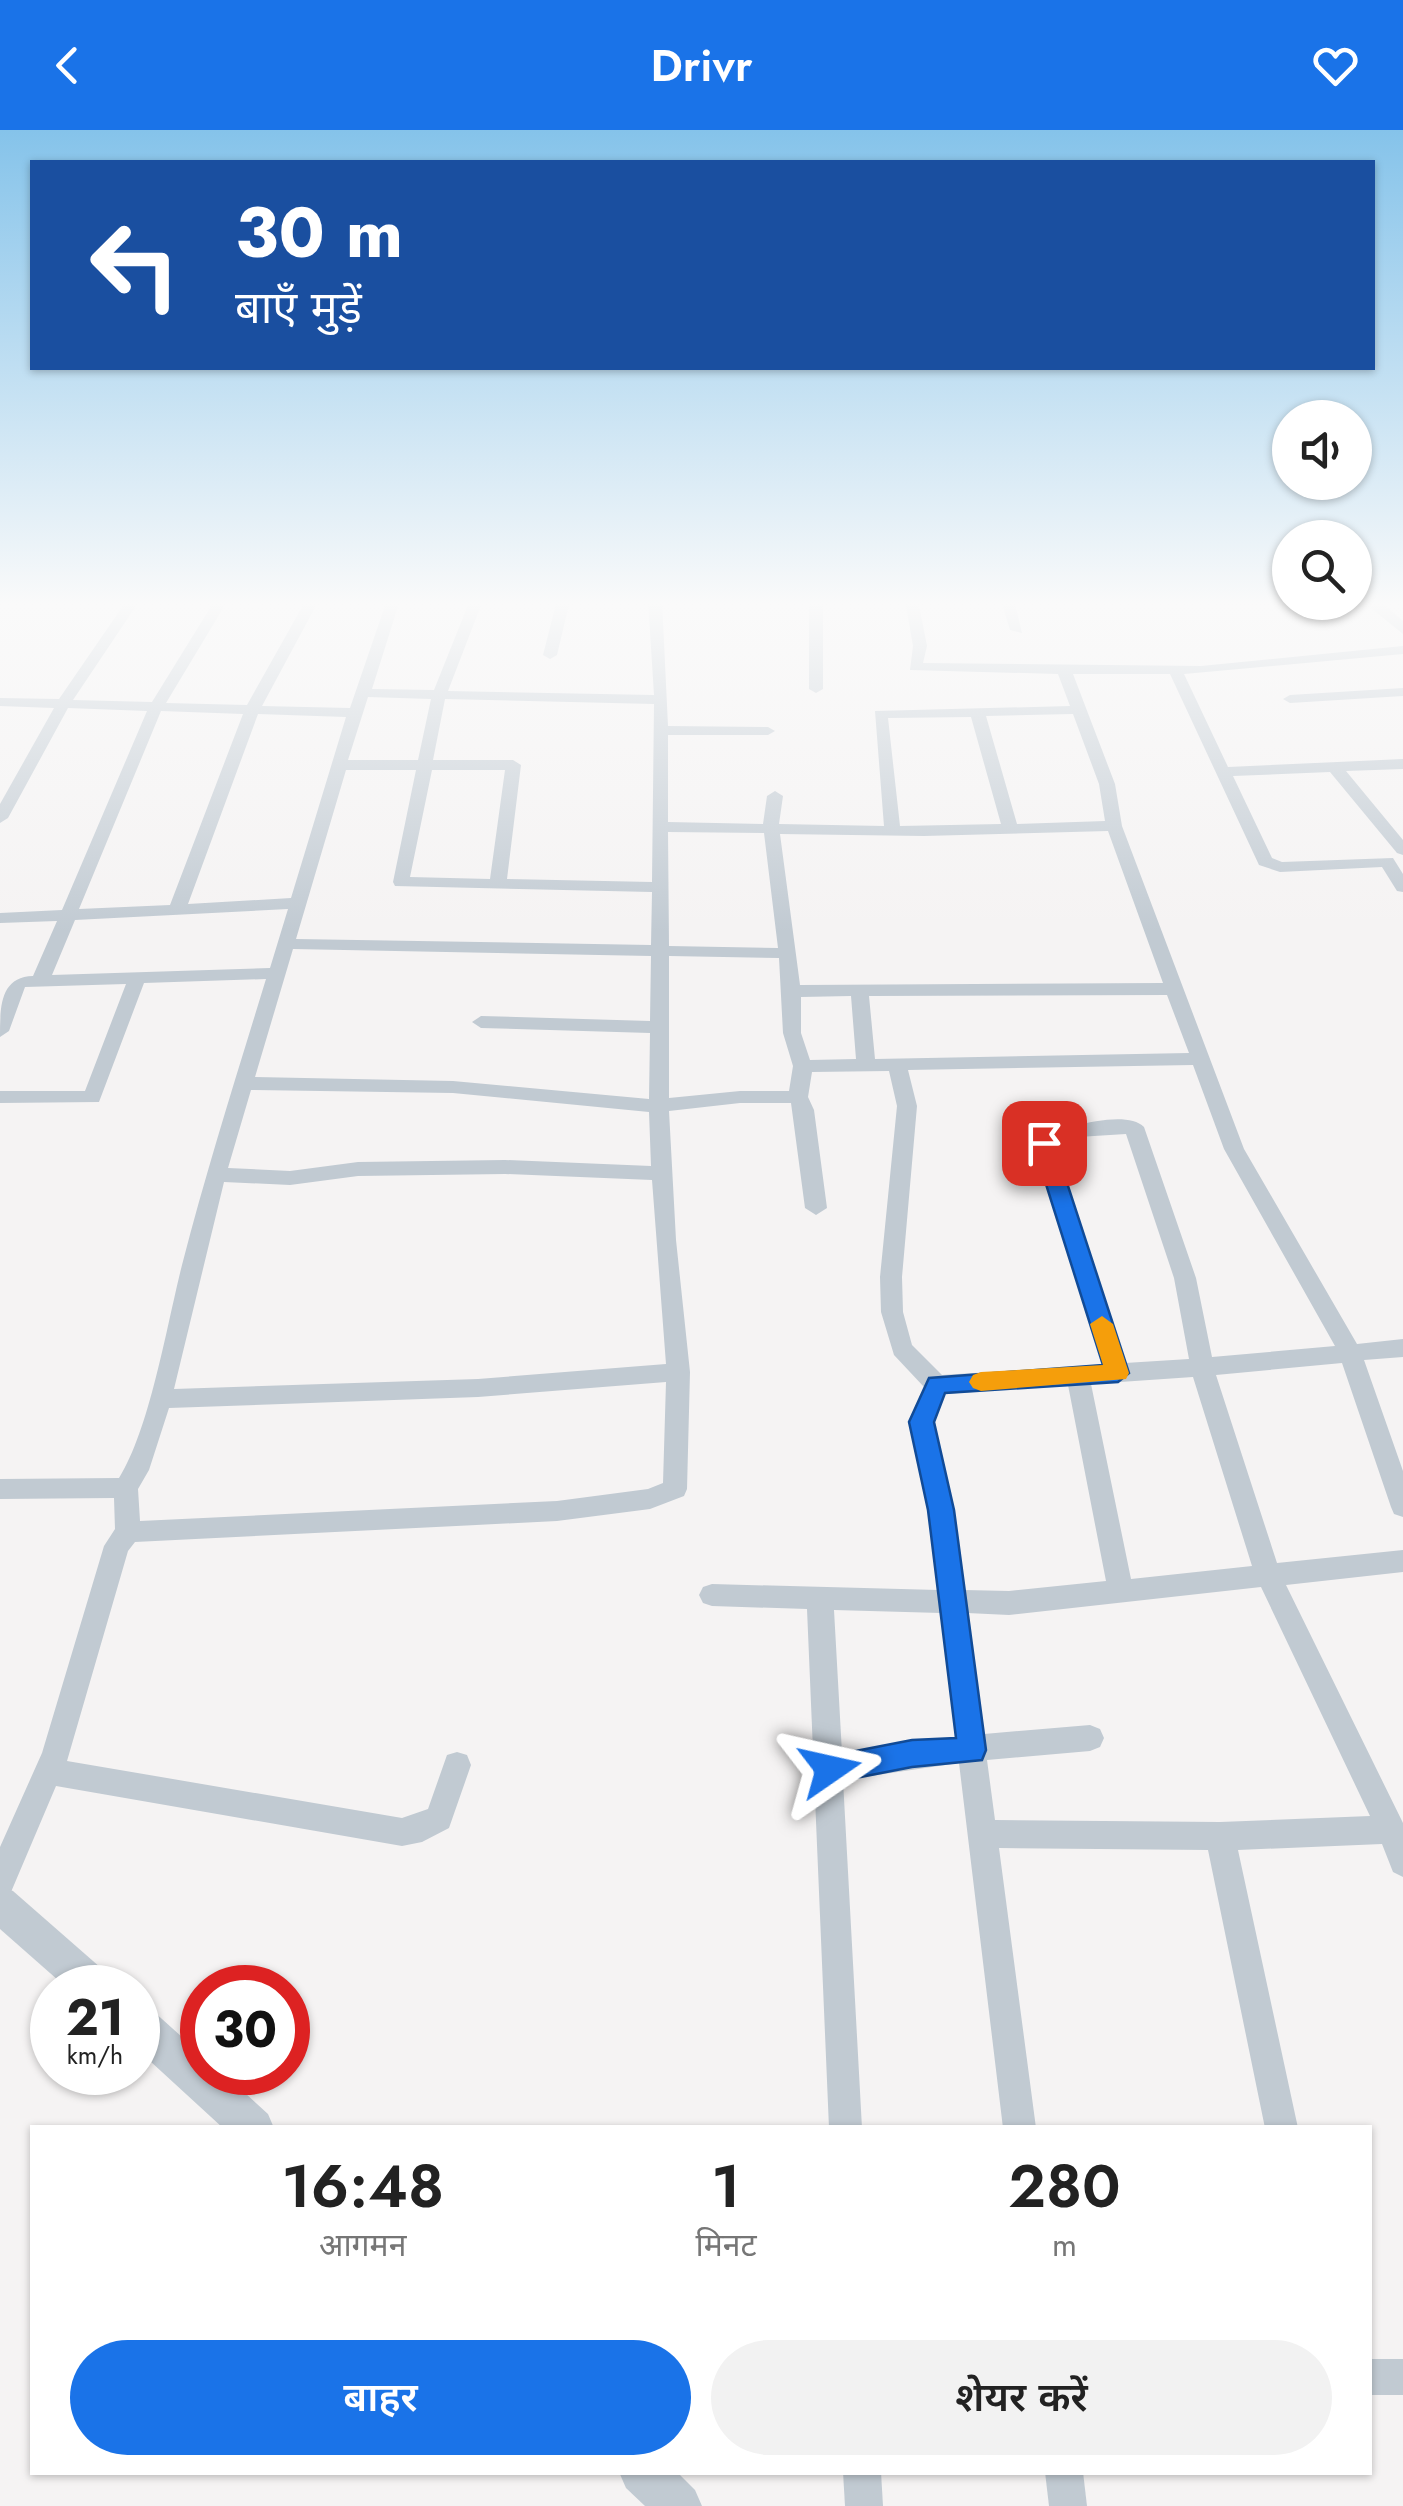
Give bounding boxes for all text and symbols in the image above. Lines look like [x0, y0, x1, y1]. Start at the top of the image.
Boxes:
text: Drivr [650, 33, 753, 98]
icon: back [40, 38, 95, 93]
icon: heart [1308, 38, 1363, 93]
text: 30 m [235, 182, 403, 283]
icon: left [70, 200, 200, 330]
text: बाएँ मुड़ें [235, 275, 362, 340]
map controls [1272, 400, 1372, 620]
button: sound [1272, 400, 1372, 500]
button: search [1272, 520, 1372, 620]
pin [1002, 1101, 1087, 1186]
icon: arrive [1017, 1116, 1072, 1171]
position arrow [778, 1717, 882, 1821]
speed limit sign: 30 [180, 1965, 310, 2095]
text: 21 [66, 1981, 124, 2054]
text: km/h [67, 2037, 123, 2073]
text: 16:48 [281, 2143, 444, 2230]
text: 1 [711, 2143, 741, 2230]
text: 280 [1008, 2143, 1121, 2230]
text: आगमन [319, 2222, 407, 2268]
text: मिनट [695, 2222, 757, 2268]
text: m [1052, 2222, 1077, 2268]
button: बाहर [70, 2340, 691, 2455]
button: शेयर करें [711, 2340, 1332, 2455]

